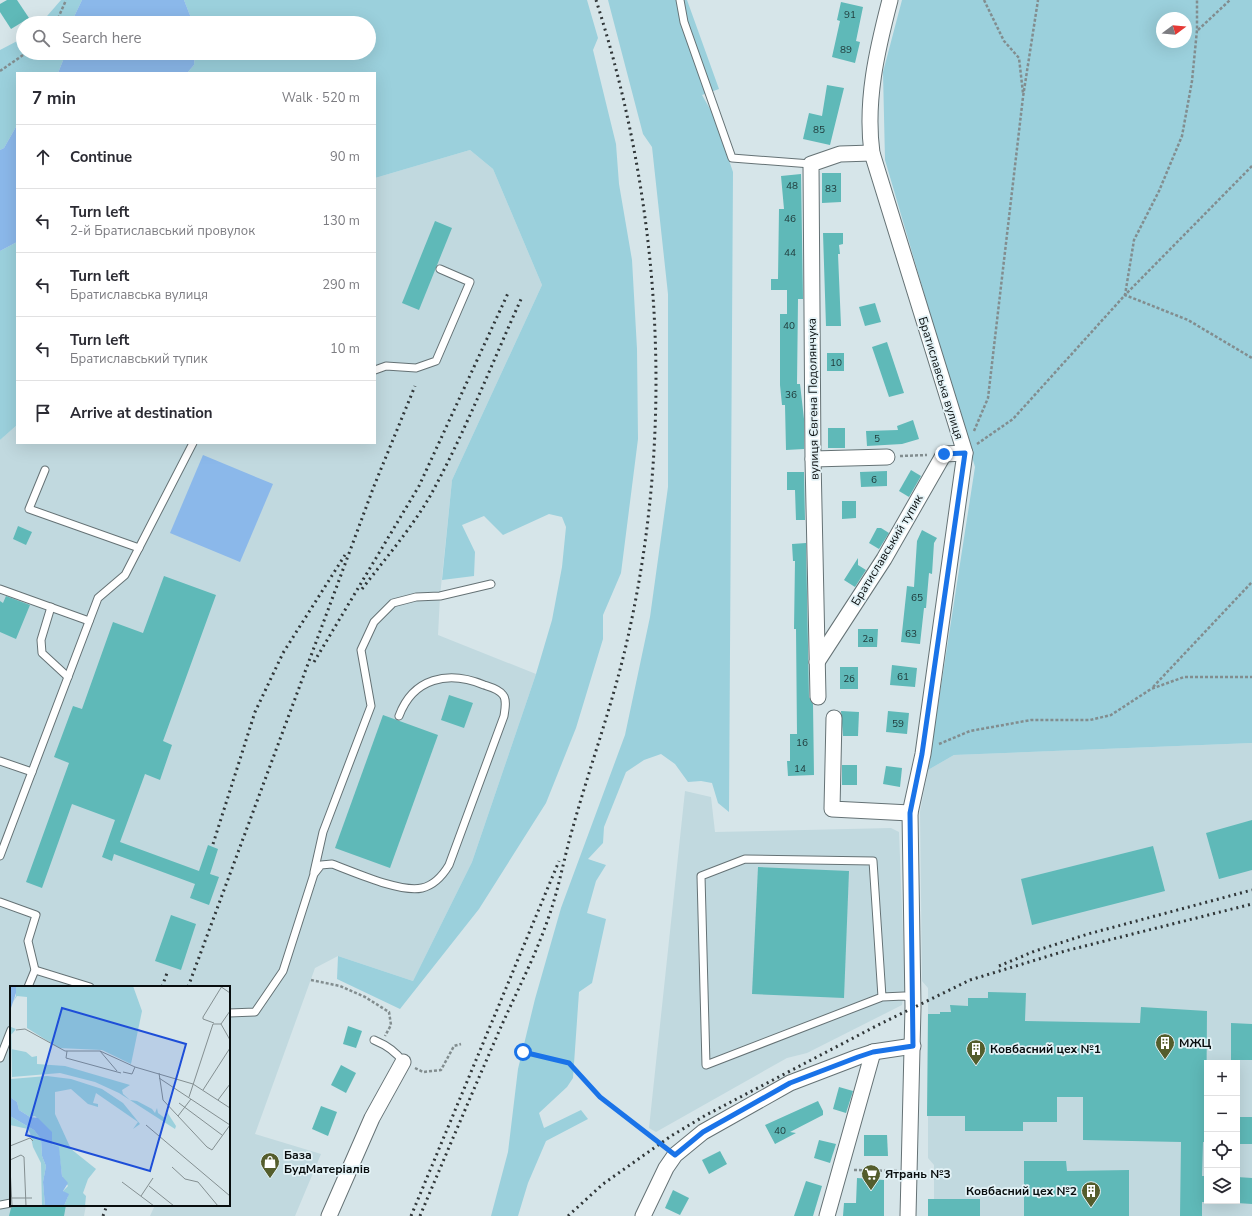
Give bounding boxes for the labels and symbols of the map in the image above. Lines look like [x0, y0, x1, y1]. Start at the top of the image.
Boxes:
house number: 91 [844, 8, 856, 22]
north arrow [1156, 12, 1192, 48]
house number: 89 [840, 43, 852, 57]
house number: 85 [813, 123, 825, 137]
house number: 48 [786, 179, 798, 193]
house number: 83 [825, 182, 837, 196]
house number: 46 [784, 212, 796, 226]
house number: 44 [784, 246, 796, 260]
street label: Братиславська вулиця [915, 315, 967, 441]
street label: вулиця Євгена Подолянчука [804, 318, 822, 480]
house number: 40 [783, 319, 795, 333]
house number: 10 [830, 356, 842, 370]
house number: 36 [785, 388, 797, 402]
house number: 5 [874, 432, 880, 446]
route end [935, 445, 953, 463]
house number: 6 [871, 473, 877, 487]
street label: Братиславський тупик [847, 491, 927, 609]
house number: 65 [911, 591, 923, 605]
house number: 63 [905, 627, 917, 641]
house number: 2а [862, 632, 874, 646]
house number: 61 [897, 670, 909, 684]
house number: 2б [843, 672, 855, 686]
house number: 59 [892, 717, 904, 731]
house number: 16 [796, 736, 808, 750]
house number: 14 [794, 762, 806, 776]
inset map [10, 986, 230, 1206]
building icon: МЖЦ [1154, 1032, 1176, 1060]
place label: МЖЦ [1179, 1035, 1212, 1051]
building icon: Ковбасний цех №1 [965, 1038, 987, 1066]
place label: Ковбасний цех №1 [990, 1041, 1101, 1057]
route start [514, 1043, 532, 1061]
house number: 40 [774, 1124, 786, 1138]
place label: База БудМатеріалів [284, 1147, 370, 1177]
shop icon: База БудМатеріалів [259, 1151, 281, 1179]
supermarket icon: Ятрань №3 [860, 1163, 882, 1191]
place label: Ятрань №3 [885, 1166, 951, 1182]
building icon: Ковбасний цех №2 [1080, 1180, 1102, 1208]
place label: Ковбасний цех №2 [966, 1183, 1077, 1199]

